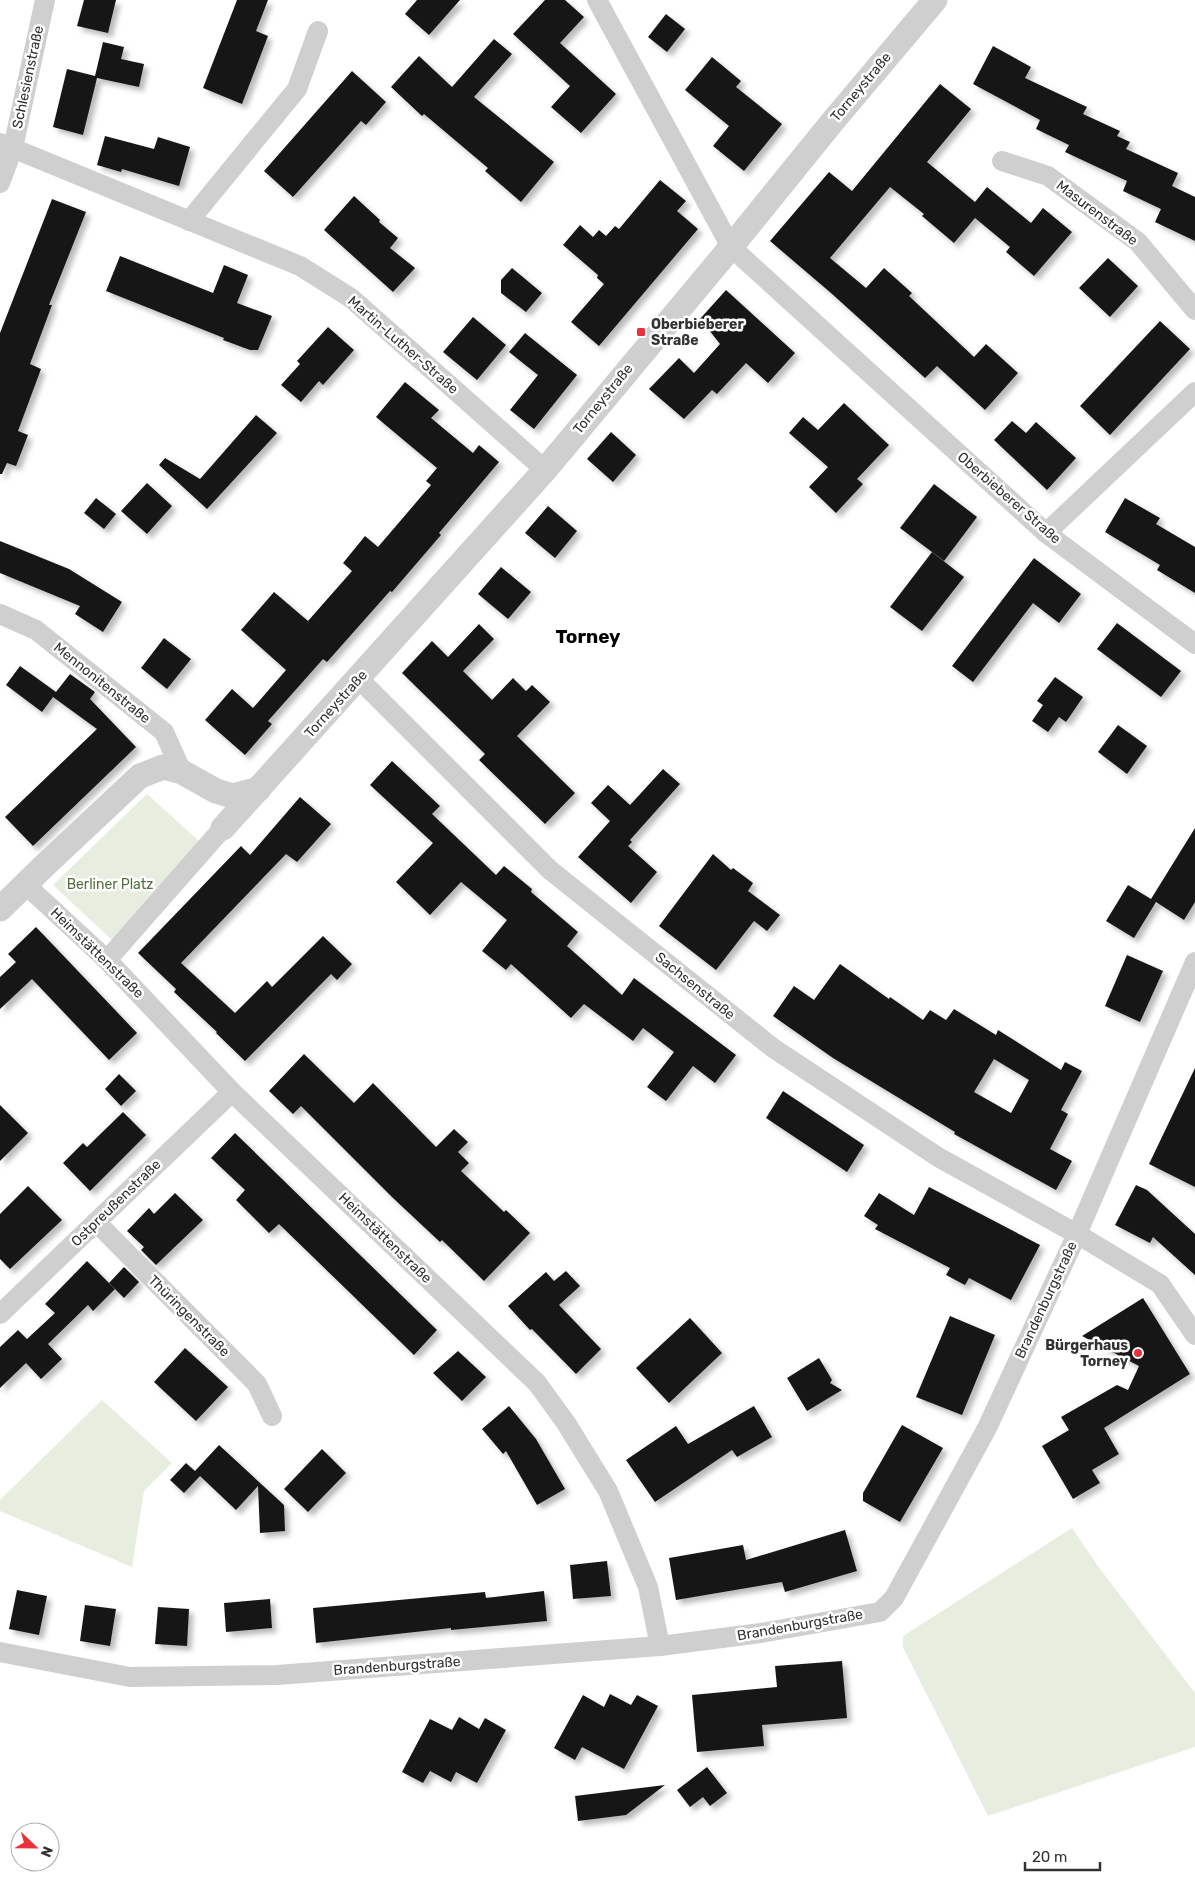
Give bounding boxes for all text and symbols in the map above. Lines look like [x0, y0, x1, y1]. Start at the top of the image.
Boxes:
street label: Schlesienstraße [9, 24, 47, 130]
street label: Torneystraße [827, 49, 895, 125]
street label: Masurenstraße [1053, 177, 1141, 249]
street label: Martin-Luther-Straße [344, 292, 462, 398]
place label: Oberbieberer Straße [651, 316, 744, 349]
marker: Oberbieberer Straße [635, 326, 647, 338]
street label: Torneystraße [570, 360, 637, 437]
street label: Oberbieberer Straße [954, 448, 1064, 548]
district label: Torney [556, 625, 621, 648]
street label: Mennonitenstraße [50, 639, 154, 727]
street label: Torneystraße [301, 666, 371, 741]
park label: Berliner Platz [67, 876, 153, 893]
street label: Heimstättenstraße [47, 904, 147, 1002]
street label: Sachsenstraße [652, 949, 738, 1023]
street label: Ostpreußenstraße [68, 1156, 164, 1250]
street label: Heimstättenstraße [335, 1189, 435, 1287]
street label: Brandenburgstraße [1011, 1239, 1081, 1361]
street label: Thüringenstraße [145, 1272, 233, 1360]
place label: Bürgerhaus Torney [1045, 1337, 1129, 1370]
marker: Bürgerhaus Torney [1132, 1347, 1144, 1359]
street label: Brandenburgstraße [736, 1606, 864, 1644]
street label: Brandenburgstraße [333, 1653, 461, 1679]
north arrow [10, 1822, 60, 1872]
scale bar [1025, 1840, 1100, 1872]
text: N [37, 1844, 56, 1860]
text: 20 m [1032, 1848, 1067, 1866]

